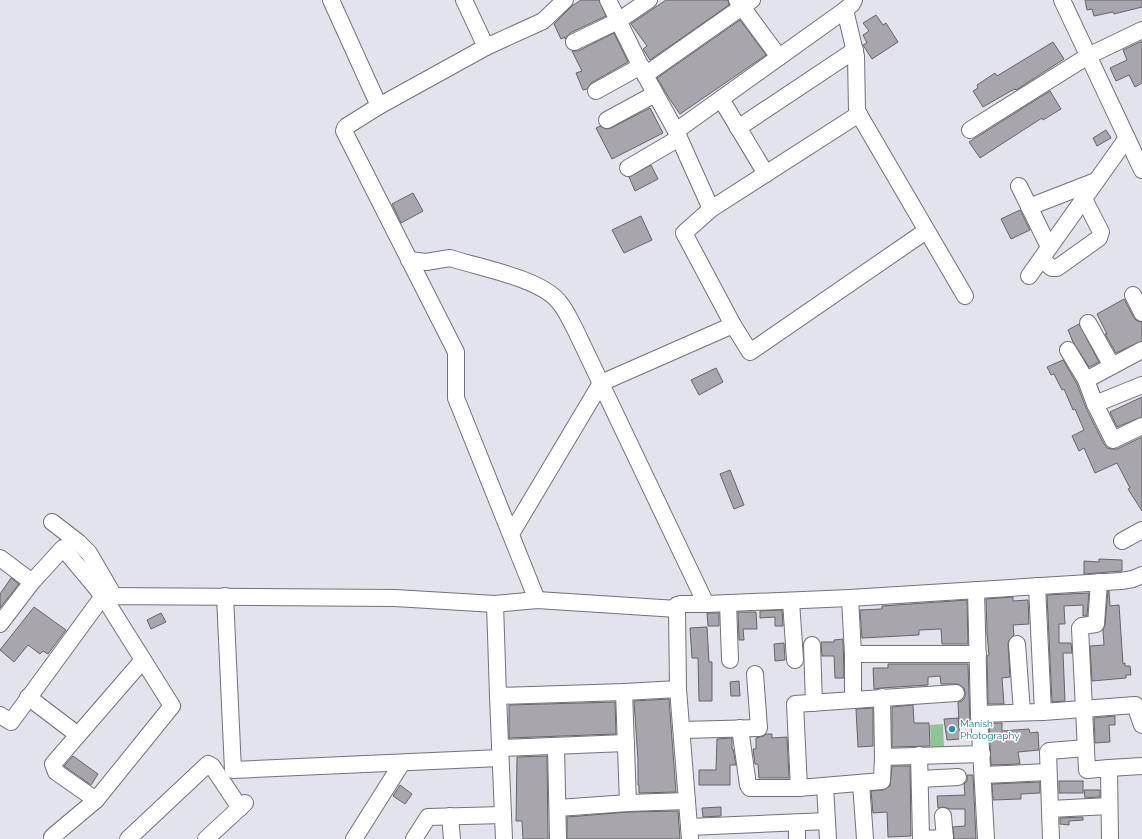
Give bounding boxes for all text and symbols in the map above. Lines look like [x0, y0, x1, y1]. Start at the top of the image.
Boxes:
place label: Manish Photography [960, 718, 1020, 741]
marker: Manish Photography [947, 724, 957, 734]

